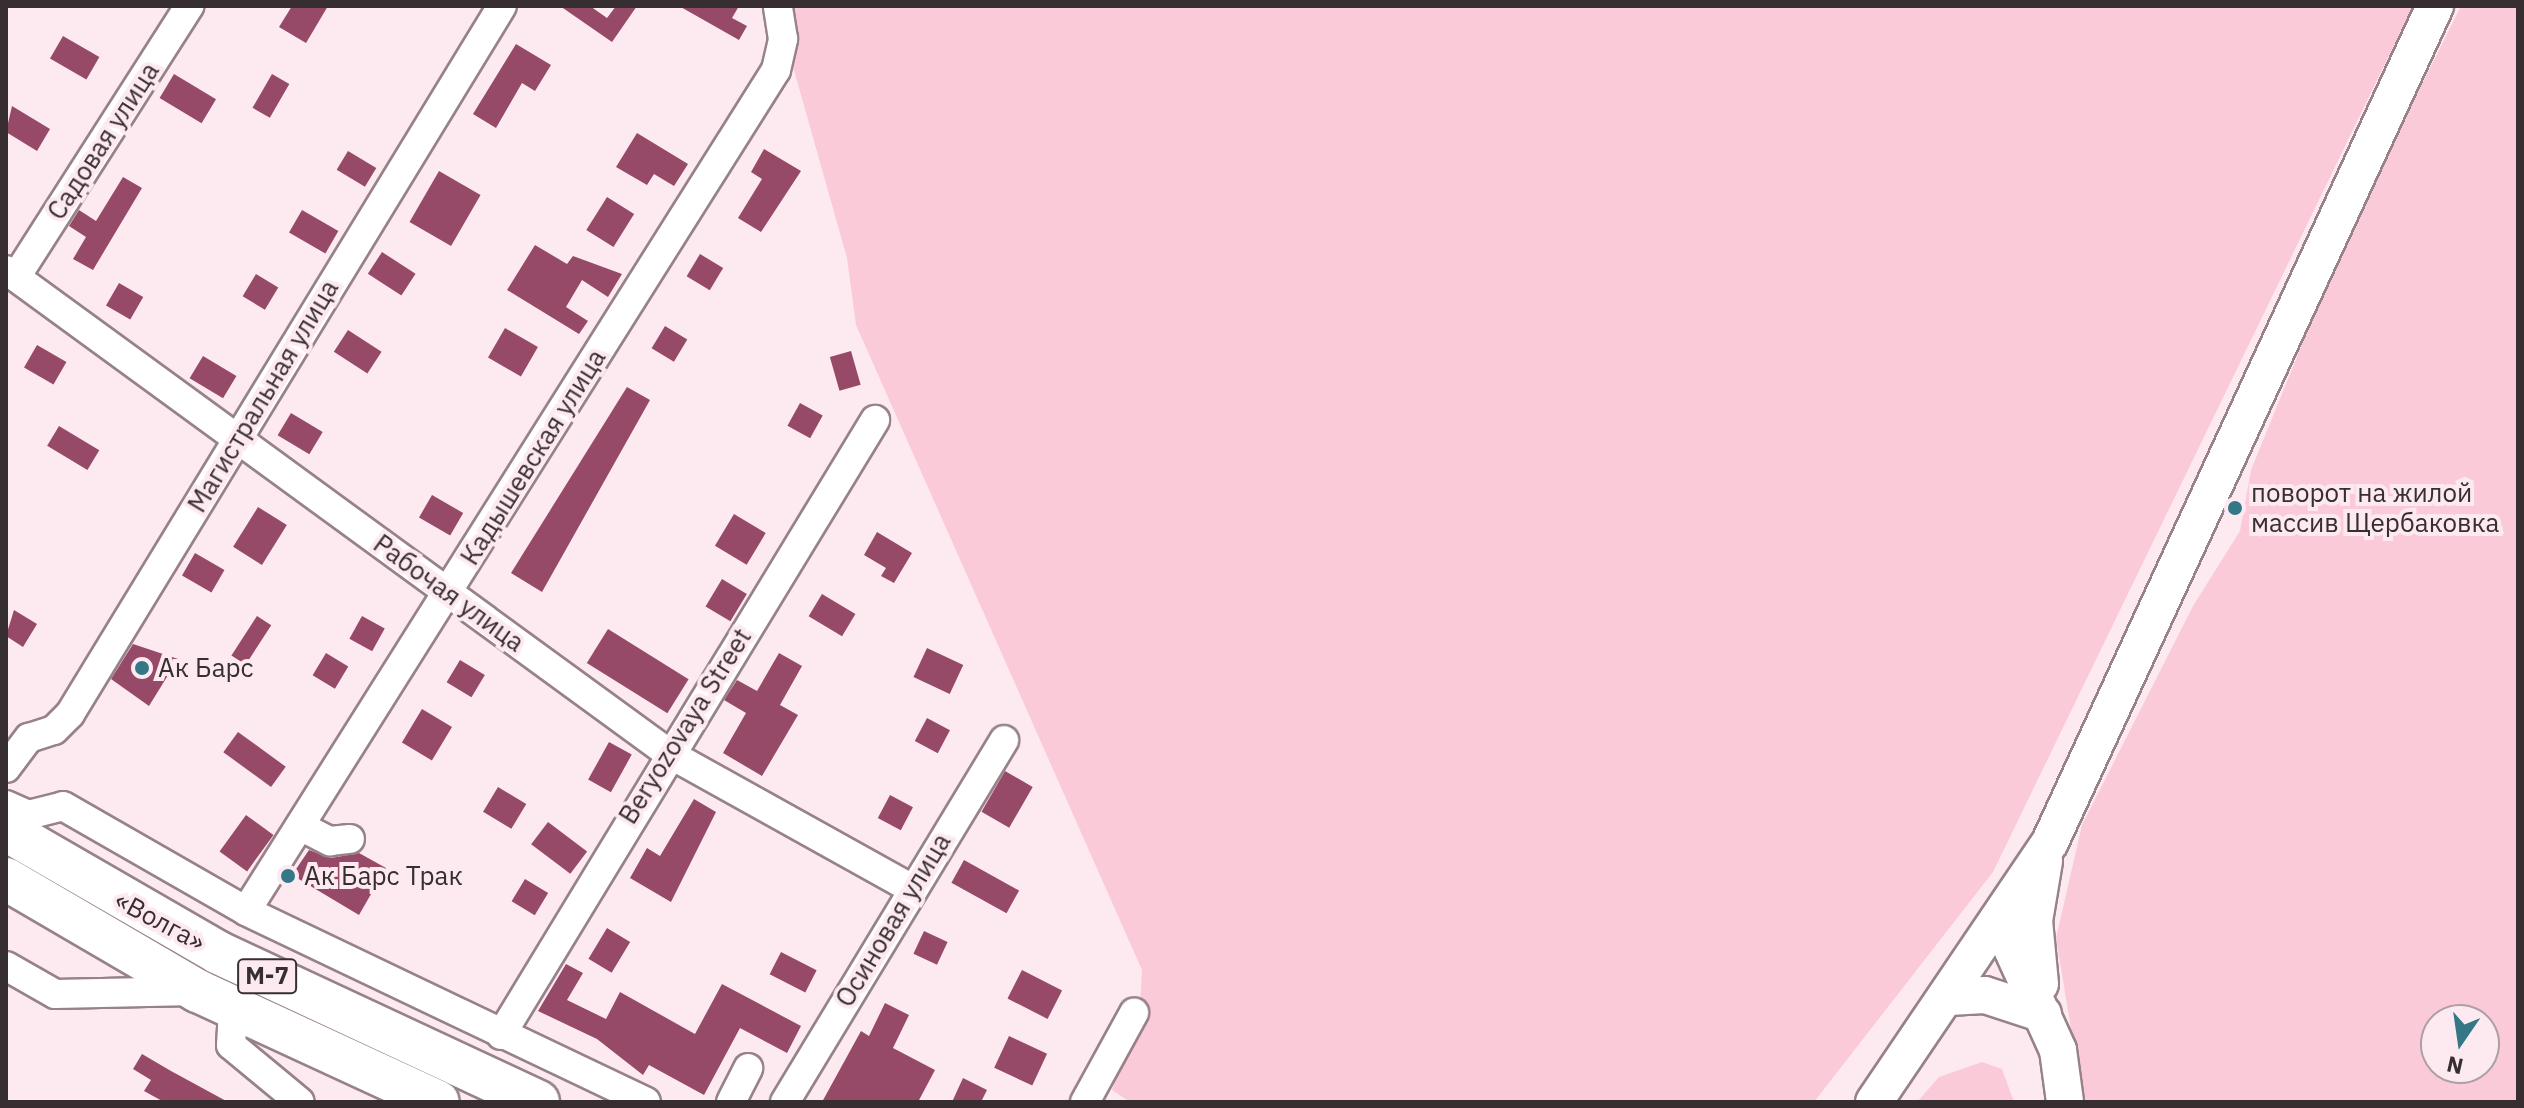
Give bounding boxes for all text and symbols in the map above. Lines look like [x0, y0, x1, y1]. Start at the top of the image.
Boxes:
street label: Садовая улица [41, 57, 165, 225]
street label: Магистральная улица [181, 274, 345, 518]
street label: Кадышевская улица [454, 343, 612, 571]
place label: поворот на жилой массив Щербаковка [2251, 477, 2500, 538]
marker: поворот на жилой массив Щербаковка [2226, 499, 2244, 517]
street label: Рабочая улица [368, 528, 530, 658]
street label: Beryozovaya Street [612, 622, 758, 830]
place label: Ак Барс [158, 652, 254, 684]
marker: Ак Барс [133, 659, 151, 677]
street label: Осиновая улица [829, 828, 957, 1012]
place label: Ак Барс Трак [304, 860, 463, 892]
marker: Ак Барс Трак [279, 867, 297, 885]
street label: «Волга» [110, 884, 210, 958]
road number: М-7 [237, 956, 297, 996]
north arrow [2420, 1004, 2500, 1084]
text: N [2444, 1050, 2466, 1082]

